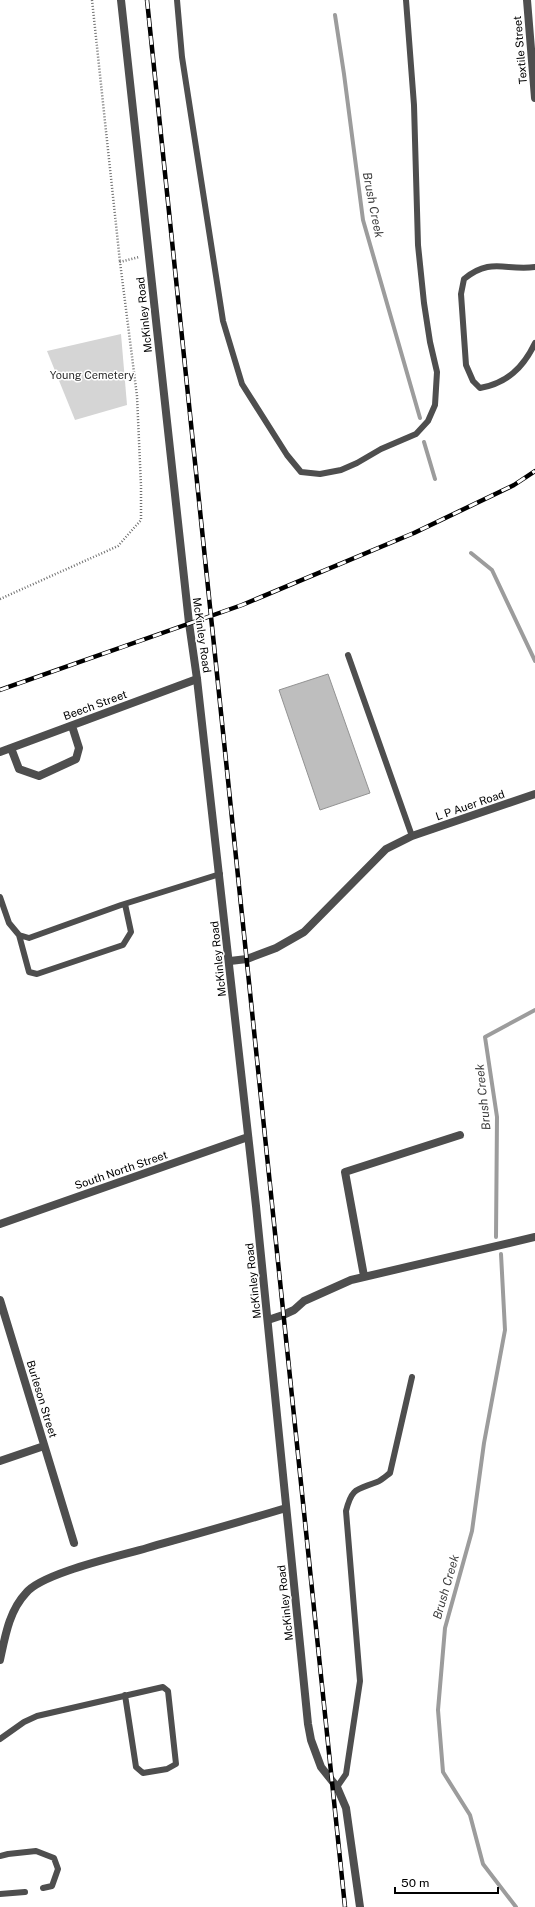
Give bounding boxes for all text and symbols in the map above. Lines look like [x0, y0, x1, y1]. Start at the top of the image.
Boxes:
street label: Textile Street [511, 15, 529, 85]
water label: Brush Creek [360, 171, 386, 239]
street label: McKinley Road [134, 277, 154, 353]
park label: Young Cemetery [50, 369, 134, 381]
street label: McKinley Road [191, 597, 213, 673]
street label: Beech Street [61, 688, 129, 722]
street label: L P Auer Road [434, 788, 506, 822]
street label: McKinley Road [208, 921, 228, 997]
water label: Brush Creek [473, 1063, 493, 1131]
street label: South North Street [73, 1148, 169, 1192]
street label: McKinley Road [243, 1243, 263, 1319]
street label: Burleson Street [25, 1359, 59, 1439]
water label: Brush Creek [430, 1553, 462, 1621]
street label: McKinley Road [275, 1565, 295, 1641]
scale bar [395, 1869, 498, 1895]
text: 50 m [401, 1876, 429, 1890]

